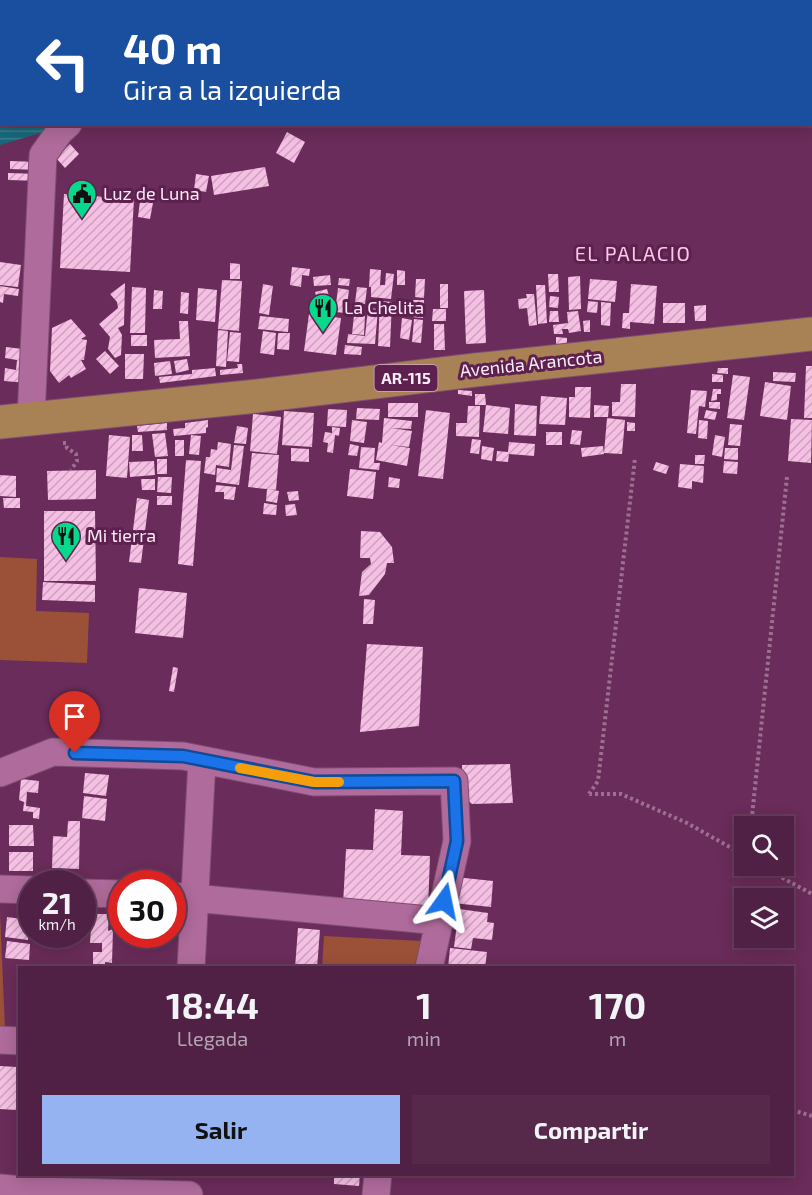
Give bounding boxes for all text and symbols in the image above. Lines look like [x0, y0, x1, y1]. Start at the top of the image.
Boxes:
text: 40 m [123, 22, 222, 72]
icon: left [24, 24, 102, 102]
text: Gira a la izquierda [123, 73, 341, 105]
public building icon: Luz de Luna [66, 178, 98, 220]
place label: Luz de Luna [103, 182, 200, 204]
district label: EL PALACIO [575, 241, 691, 265]
restaurant icon: La Chelita [307, 292, 339, 334]
place label: La Chelita [344, 296, 424, 318]
street label: Avenida Arancota [459, 345, 603, 381]
road number: AR-115 [374, 365, 438, 391]
restaurant icon: Mi tierra [50, 520, 82, 562]
place label: Mi tierra [87, 524, 156, 546]
pin [49, 691, 100, 753]
icon: arrive [58, 700, 91, 733]
map controls [734, 816, 794, 948]
button: search [734, 816, 794, 876]
position arrow [412, 869, 476, 933]
speed limit sign: 30 [108, 870, 186, 948]
text: 21 [42, 884, 72, 920]
button: layers [734, 888, 794, 948]
text: km/h [38, 915, 76, 933]
text: 18:44 [166, 983, 259, 1026]
text: 1 [416, 983, 432, 1026]
text: 170 [589, 983, 646, 1026]
text: Llegada [177, 1026, 248, 1050]
text: min [407, 1026, 441, 1050]
text: m [609, 1026, 626, 1050]
button: Salir [42, 1095, 400, 1164]
button: Compartir [412, 1095, 770, 1164]

